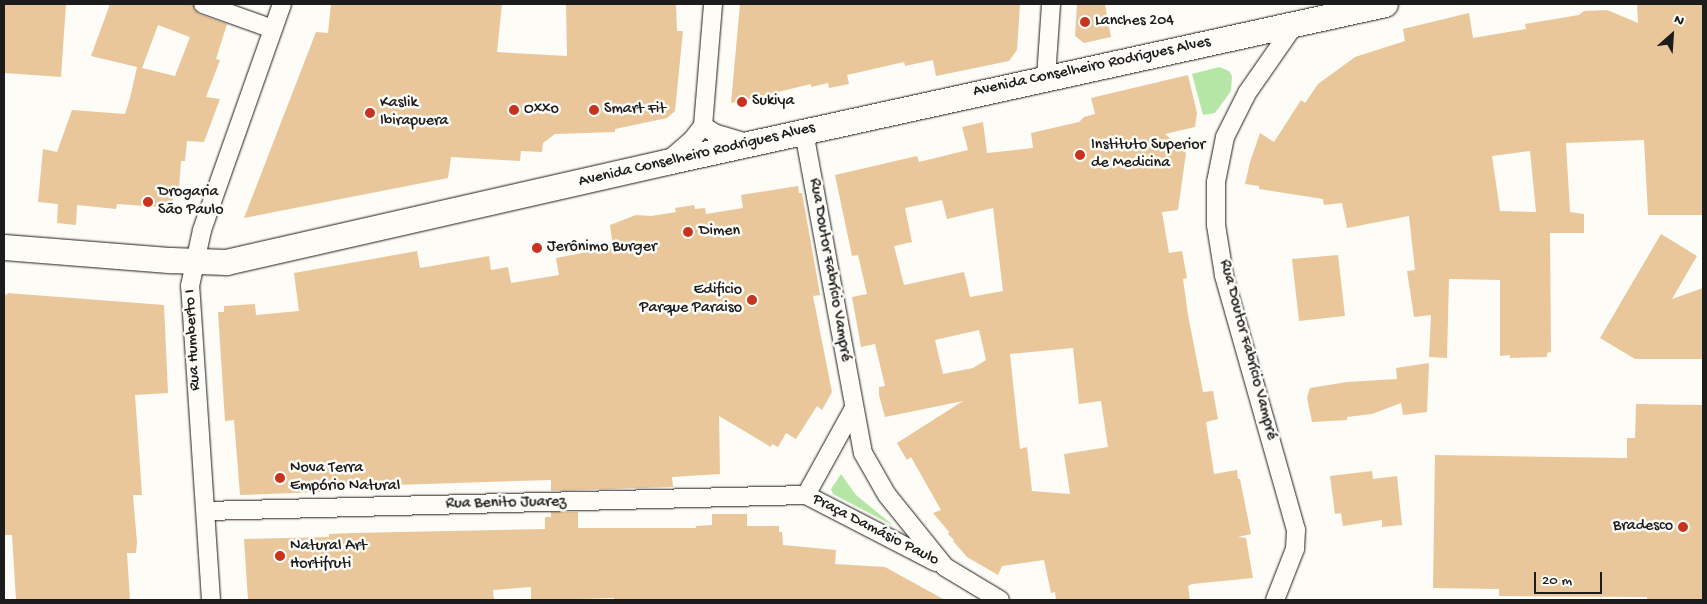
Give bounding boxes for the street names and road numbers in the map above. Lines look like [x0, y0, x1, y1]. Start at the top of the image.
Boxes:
street label: Avenida Conselheiro Rodrigues Alves [972, 33, 1212, 103]
street label: Avenida Conselheiro Rodrigues Alves [577, 119, 817, 193]
street label: Rua Doutor Fabrício Vampré [803, 177, 855, 363]
street label: Rua Doutor Fabrício Vampré [1214, 258, 1280, 442]
street label: Rua Humberto I [182, 289, 206, 391]
street label: Praça Damásio Paulo [808, 491, 942, 571]
street label: Rua Benito Juarez [446, 493, 566, 515]

